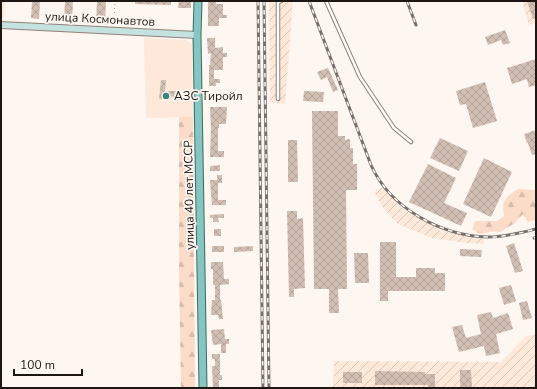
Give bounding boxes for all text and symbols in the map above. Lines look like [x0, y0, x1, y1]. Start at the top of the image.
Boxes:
street label: улица Космонавтов [45, 8, 156, 30]
place label: АЗС Тиройл [174, 88, 243, 104]
marker: АЗС Тиройл [161, 91, 171, 101]
street label: улица 40 лет МССР [180, 140, 198, 250]
scale bar [14, 351, 82, 377]
text: 100 m [20, 357, 55, 373]

